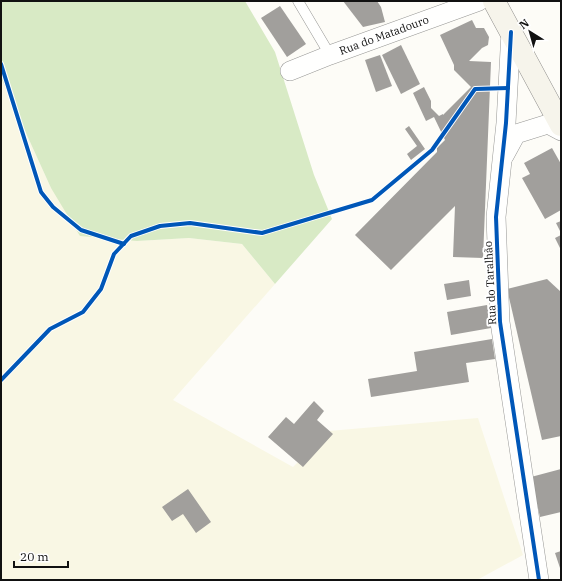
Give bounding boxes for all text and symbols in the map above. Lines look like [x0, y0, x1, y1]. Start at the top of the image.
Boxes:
street label: Rua do Matadouro [337, 12, 431, 58]
north arrow [510, 12, 550, 52]
text: N [516, 16, 532, 32]
street label: Rua do Taralhão [481, 241, 499, 325]
scale bar [14, 543, 68, 569]
text: 20 m [20, 549, 49, 564]

